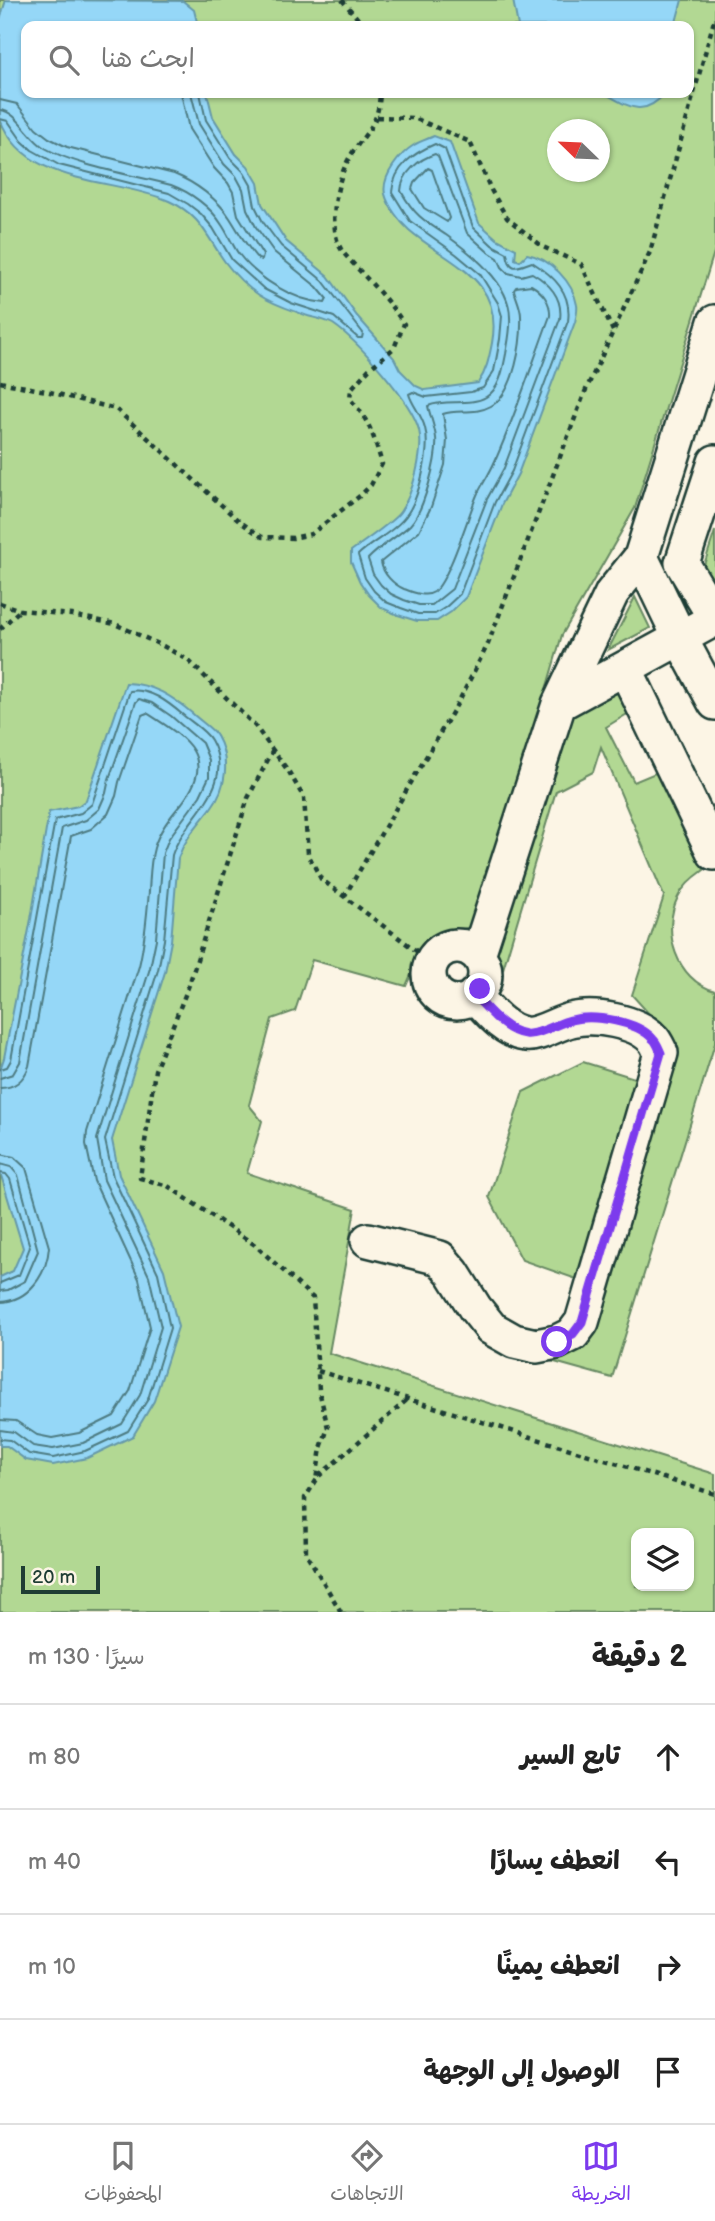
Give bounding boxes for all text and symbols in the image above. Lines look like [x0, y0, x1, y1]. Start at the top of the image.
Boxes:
search box [21, 21, 694, 98]
icon: search [45, 41, 83, 79]
text: ابحث هنا [101, 44, 195, 75]
north arrow [547, 119, 610, 182]
route end [464, 973, 495, 1004]
route start [541, 1326, 572, 1357]
map controls [631, 1528, 694, 1591]
button: layers [631, 1528, 694, 1591]
scale bar [21, 1563, 100, 1595]
text: 20 m [32, 1566, 75, 1589]
text: 2 دقيقة [592, 1639, 687, 1675]
text: سيرًا · 130 m [28, 1643, 145, 1671]
icon: ahead [649, 1738, 687, 1776]
text: تابع السير [520, 1741, 620, 1772]
text: 80 m [28, 1743, 80, 1771]
icon: left [649, 1843, 687, 1881]
text: انعطف يسارًا [490, 1846, 620, 1877]
text: 40 m [28, 1848, 81, 1876]
icon: right [649, 1948, 687, 1986]
text: انعطف يمينًا [497, 1951, 620, 1982]
text: 10 m [28, 1953, 76, 1981]
icon: arrive [649, 2053, 687, 2091]
text: الوصول إلى الوجهة [423, 2056, 620, 2087]
tab: المحفوظات [84, 2137, 162, 2210]
tab: الاتجاهات [330, 2137, 404, 2210]
tab: الخريطة [572, 2137, 631, 2210]

